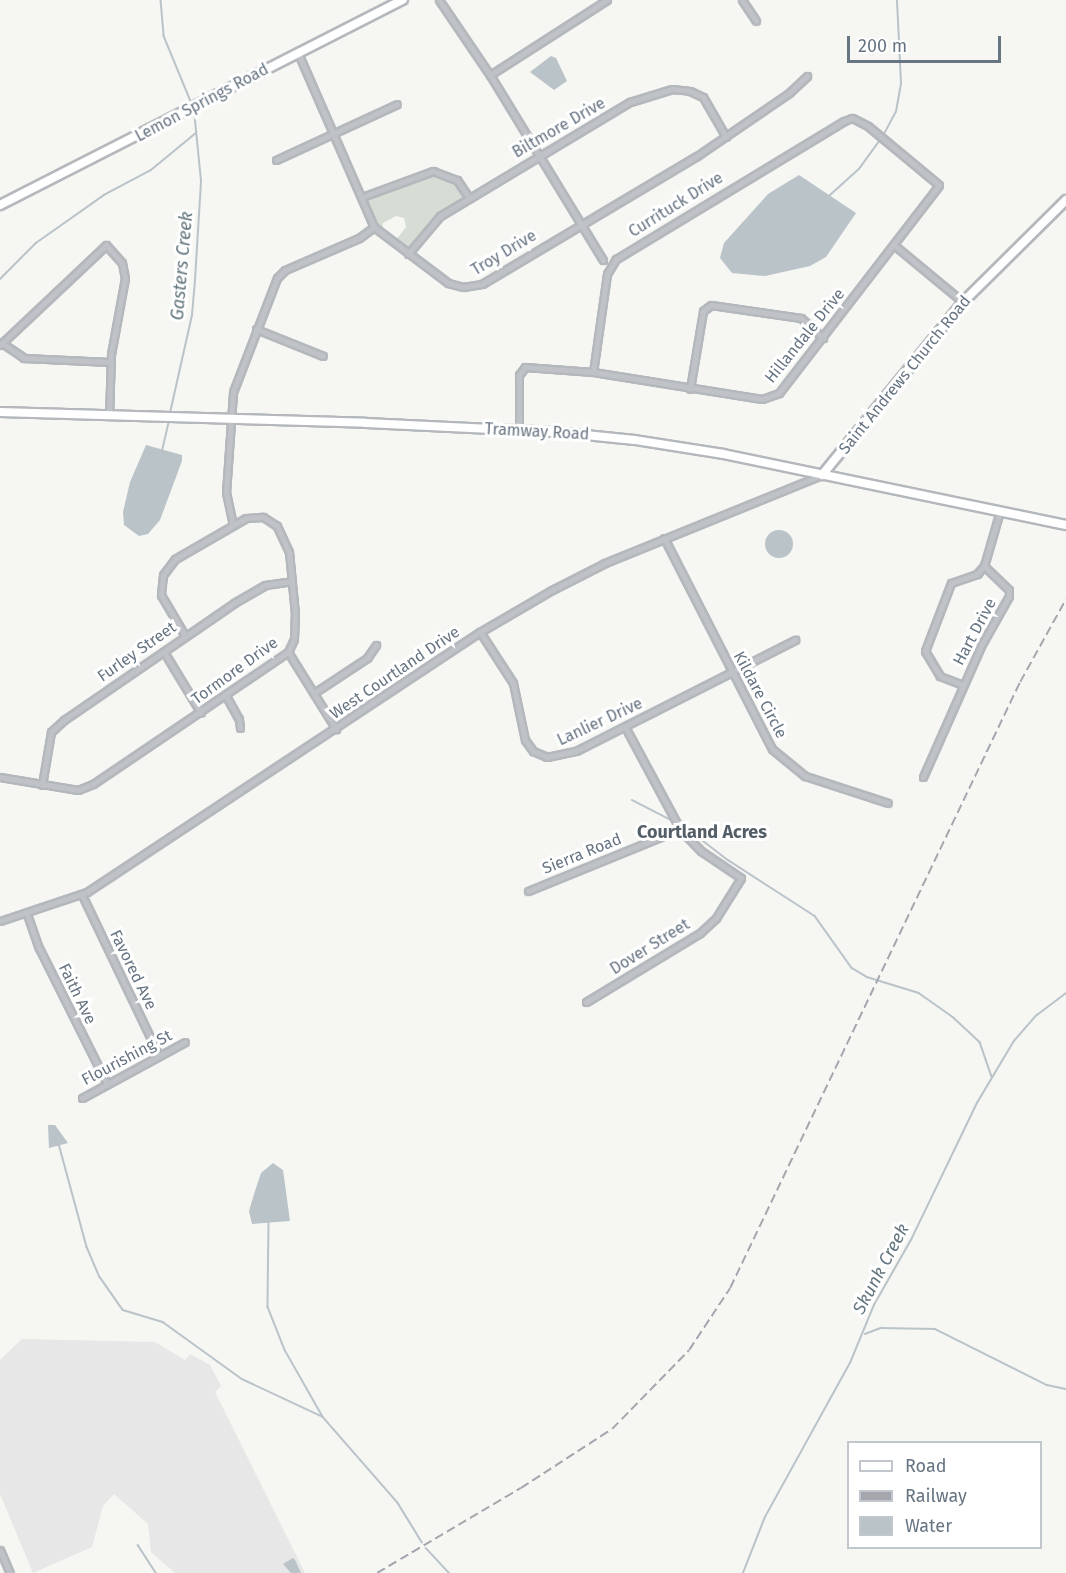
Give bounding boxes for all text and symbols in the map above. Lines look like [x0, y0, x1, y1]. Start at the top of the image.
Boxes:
scale bar [850, 24, 1004, 62]
text: 200 m [858, 35, 907, 57]
street label: Lemon Springs Road [132, 60, 272, 146]
street label: Biltmore Drive [509, 94, 609, 162]
street label: Currituck Drive [625, 168, 727, 242]
water label: Gasters Creek [166, 211, 198, 321]
street label: Troy Drive [468, 226, 540, 280]
street label: Hillandale Drive [761, 285, 849, 387]
street label: Saint Andrews Church Road [835, 292, 975, 458]
street label: Tramway Road [484, 420, 590, 444]
street label: Hart Drive [949, 595, 1001, 669]
street label: Furley Street [94, 618, 180, 686]
street label: West Courtland Drive [326, 622, 464, 724]
street label: Tormore Drive [188, 633, 282, 709]
street label: Kildare Circle [729, 648, 791, 742]
street label: Lanlier Drive [554, 694, 646, 750]
district label: Courtland Acres [637, 821, 767, 843]
street label: Sierra Road [540, 829, 624, 879]
street label: Dover Street [607, 915, 693, 979]
street label: Favored Ave [105, 927, 161, 1013]
street label: Faith Ave [54, 960, 100, 1028]
street label: Flourishing St [79, 1026, 175, 1090]
water label: Skunk Creek [848, 1220, 914, 1318]
legend [847, 1441, 1042, 1549]
text: Road [905, 1455, 947, 1477]
text: Railway [905, 1485, 967, 1507]
text: Water [905, 1515, 952, 1537]

